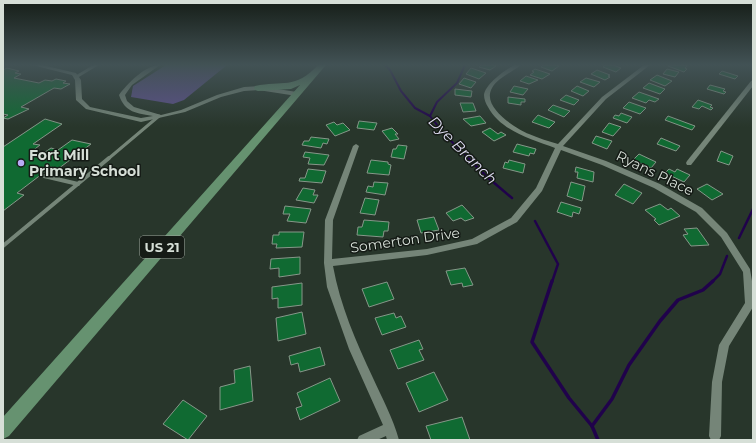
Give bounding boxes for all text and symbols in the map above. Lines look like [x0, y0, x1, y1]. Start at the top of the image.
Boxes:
water label: Dye Branch [425, 112, 501, 188]
place label: Fort Mill Primary School [29, 146, 140, 180]
street label: Ryans Place [613, 147, 697, 199]
marker: Fort Mill Primary School [16, 158, 26, 168]
street label: Somerton Drive [349, 223, 461, 257]
road number: US 21 [140, 236, 184, 258]

